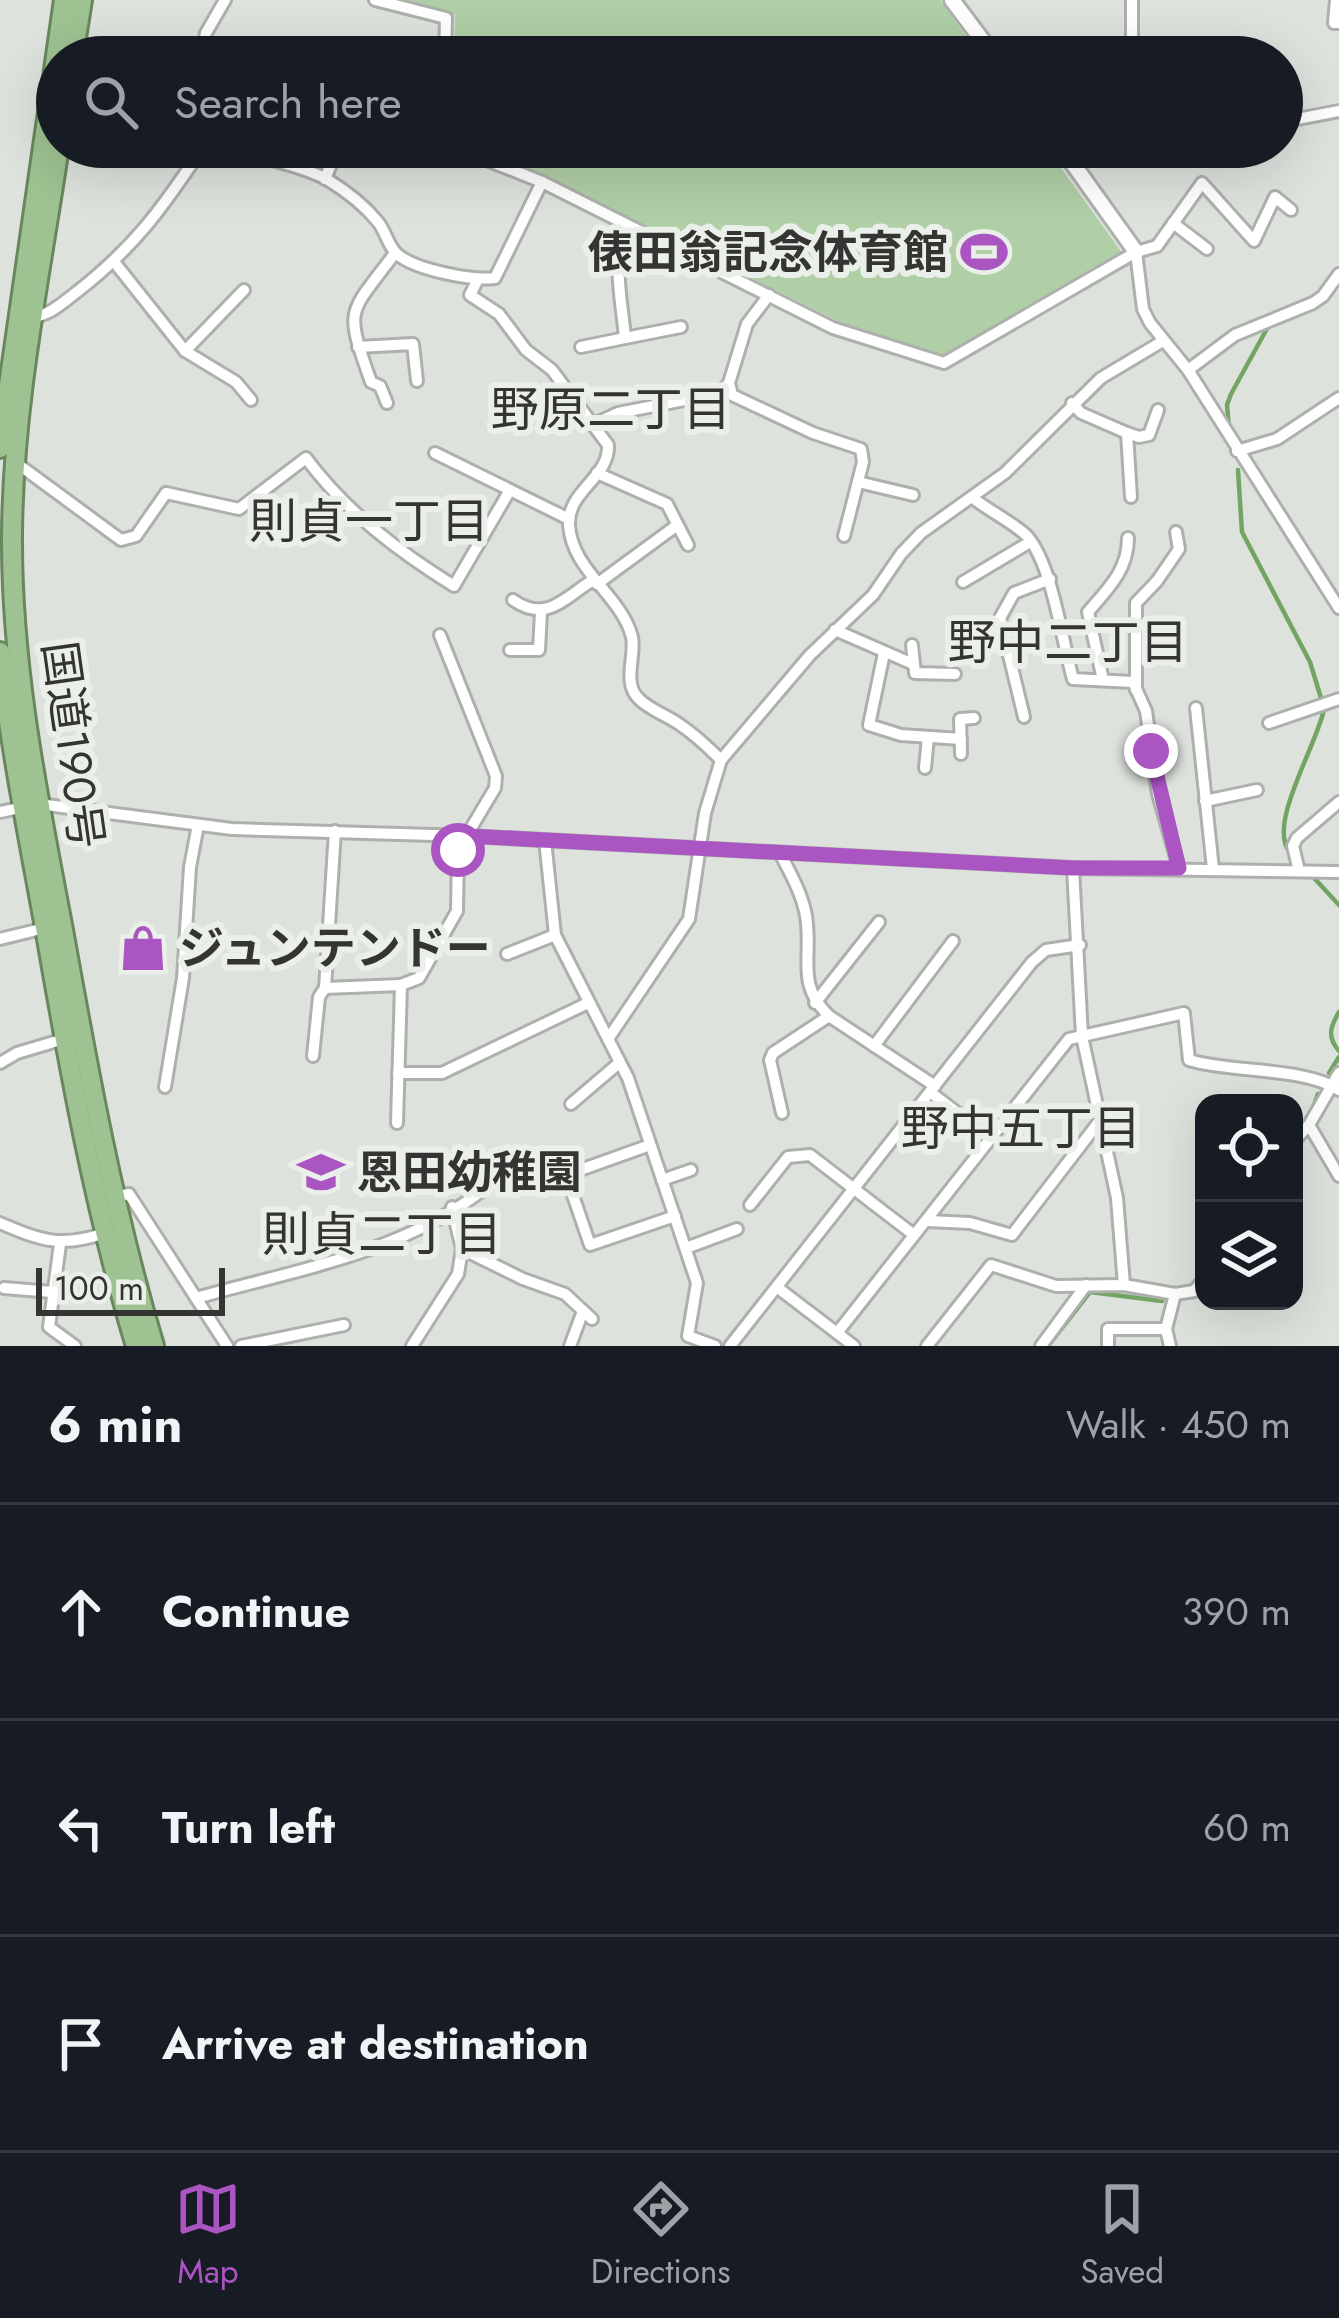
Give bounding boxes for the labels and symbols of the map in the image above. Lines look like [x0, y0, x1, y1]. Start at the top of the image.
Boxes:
place label: 俵田翁記念体育館 [588, 220, 948, 285]
sports icon: 俵田翁記念体育館 [959, 227, 1009, 277]
district label: 野原二丁目 [491, 375, 731, 444]
district label: 則貞一丁目 [249, 487, 489, 556]
district label: 野中二丁目 [948, 608, 1188, 677]
street label: 国道190号 [26, 637, 120, 853]
route end [1124, 724, 1178, 778]
route start [431, 823, 485, 877]
place label: ジュンテンドー [179, 916, 491, 981]
shop icon: ジュンテンドー [118, 923, 168, 973]
district label: 野中五丁目 [901, 1094, 1141, 1163]
place label: 恩田幼稚園 [357, 1140, 582, 1205]
school or university icon: 恩田幼稚園 [296, 1147, 346, 1197]
district label: 則貞二丁目 [262, 1200, 502, 1269]
scale bar [36, 1262, 225, 1315]

